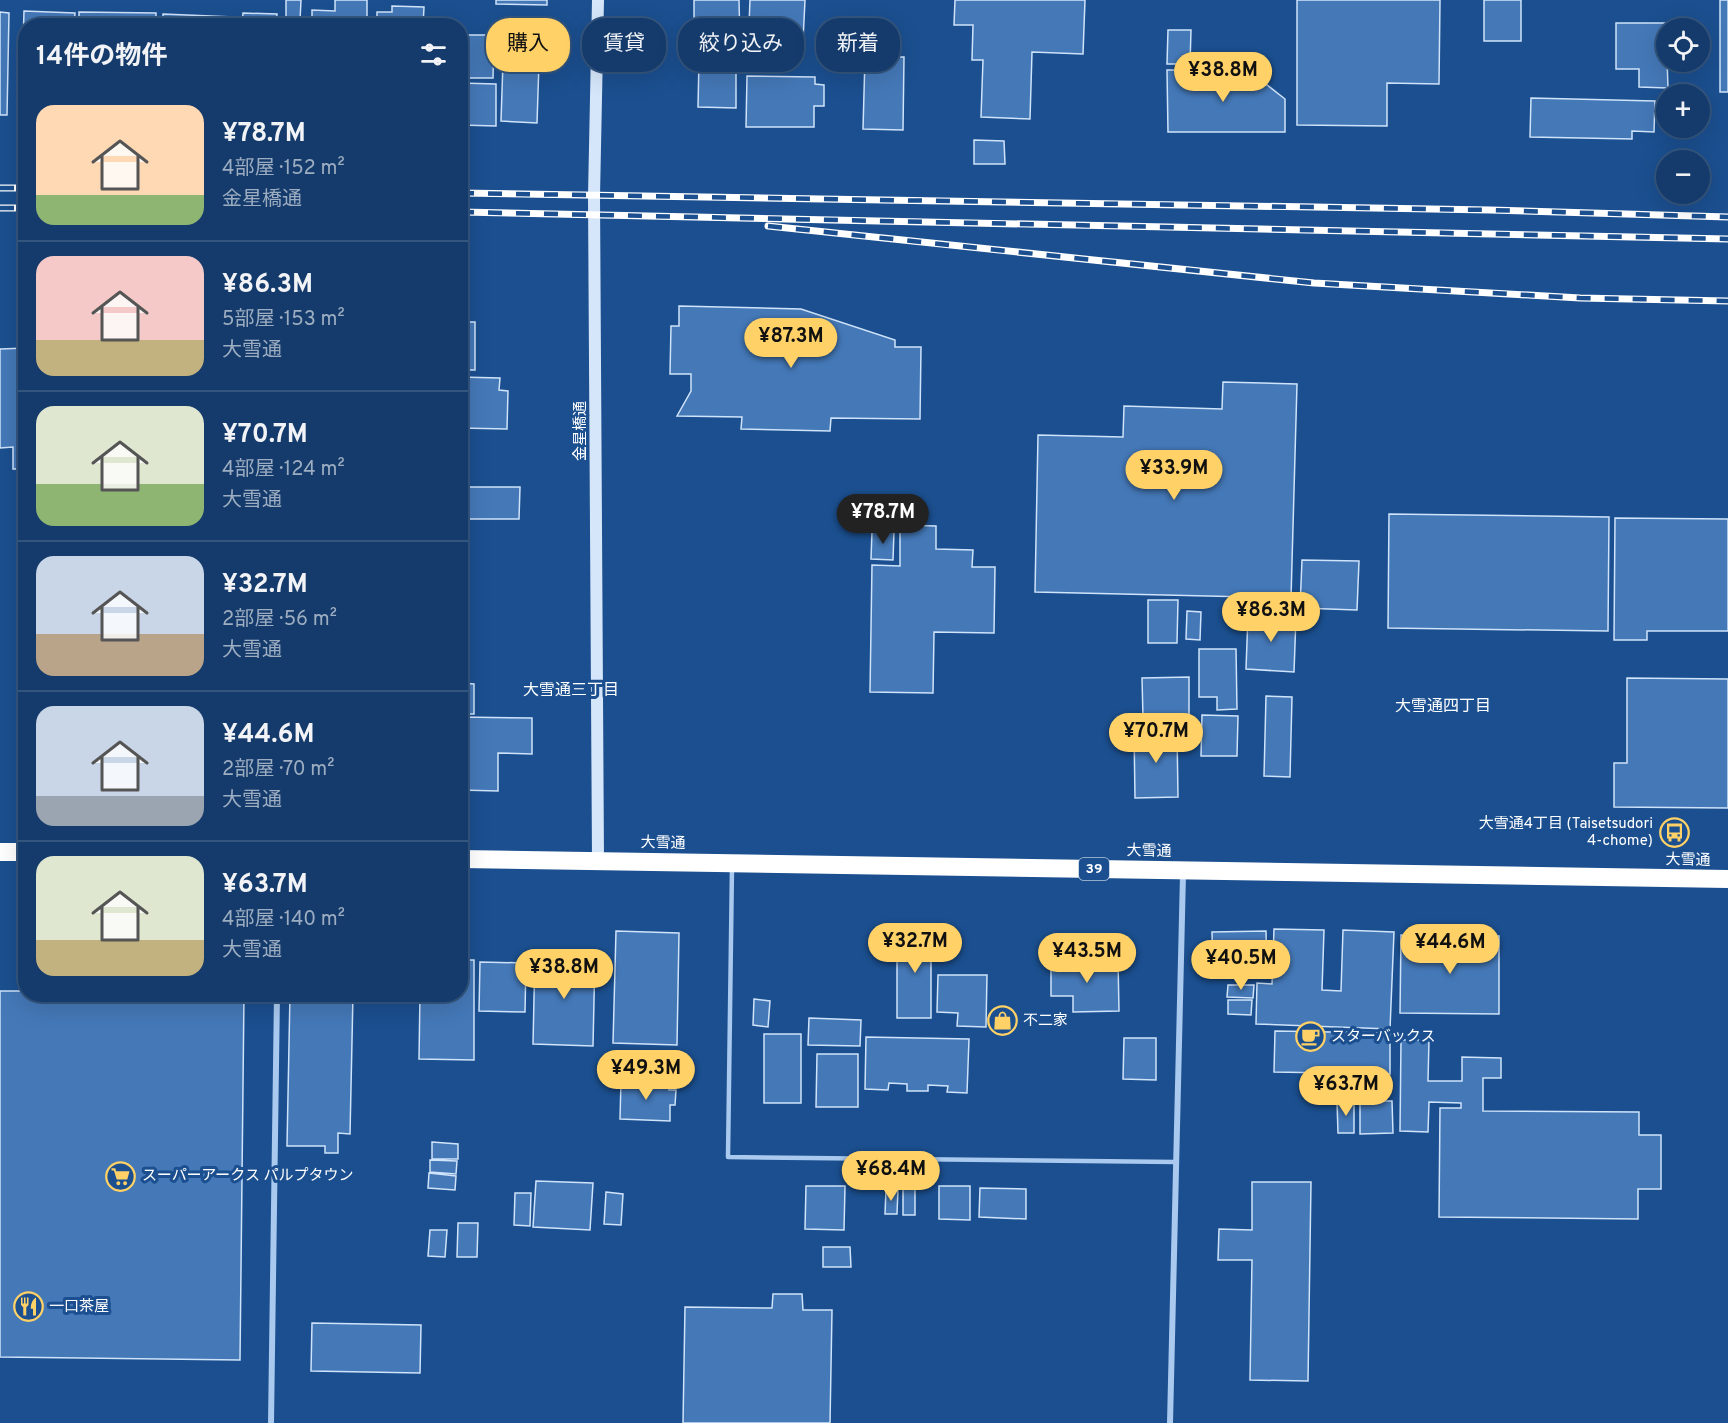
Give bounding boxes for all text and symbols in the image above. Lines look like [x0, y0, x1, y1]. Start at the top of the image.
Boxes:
chip: 購入 [486, 18, 570, 72]
chip: 賃貸 [582, 18, 666, 72]
chip: 絞り込み [678, 18, 804, 72]
chip: 新着 [816, 18, 900, 72]
map controls [1656, 18, 1710, 204]
button: locate [1656, 18, 1710, 72]
icon: filters [417, 38, 450, 71]
text: 14件の物件 [36, 41, 167, 74]
pin: ¥38.8M [1174, 52, 1272, 103]
text: ¥38.8M [1188, 58, 1258, 84]
button: + [1656, 84, 1710, 138]
text: ¥78.7M [222, 118, 306, 151]
icon: home [84, 129, 156, 201]
button: − [1656, 150, 1710, 204]
text: 4部屋 · 152 m² [222, 156, 345, 182]
text: 金星橋通 [222, 187, 302, 213]
text: ¥86.3M [222, 269, 313, 302]
icon: home [84, 280, 156, 352]
text: 5部屋 · 153 m² [222, 307, 345, 333]
pin: ¥87.3M [742, 318, 840, 369]
text: ¥87.3M [758, 324, 824, 350]
text: 大雪通 [222, 338, 282, 364]
street label: 金星橋通 [572, 401, 591, 461]
text: ¥70.7M [222, 419, 308, 452]
icon: home [84, 430, 156, 502]
pin: ¥33.9M [1125, 450, 1223, 501]
text: ¥33.9M [1140, 456, 1209, 482]
text: 4部屋 · 124 m² [222, 457, 345, 483]
text: 大雪通 [222, 488, 282, 514]
pin: ¥78.7M [834, 494, 932, 545]
text: ¥78.7M [851, 500, 915, 526]
text: ¥32.7M [222, 569, 308, 602]
icon: home [84, 580, 156, 652]
pin: ¥86.3M [1222, 592, 1320, 643]
text: ¥86.3M [1236, 598, 1306, 624]
text: 2部屋 · 56 m² [222, 607, 337, 633]
text: 大雪通 [222, 638, 282, 664]
district label: 大雪通三丁目 [523, 681, 619, 701]
district label: 大雪通四丁目 [1395, 697, 1491, 717]
pin: ¥70.7M [1107, 713, 1205, 764]
text: ¥44.6M [222, 719, 314, 752]
text: ¥70.7M [1123, 719, 1189, 745]
icon: home [84, 730, 156, 802]
text: 2部屋 · 70 m² [222, 757, 334, 783]
text: 大雪通 [222, 788, 282, 814]
place label: 大雪通4丁目 (Taisetsudori 4-chome) [1479, 815, 1653, 851]
bus stop icon: 大雪通4丁目 (Taisetsudori 4-chome) [1658, 817, 1690, 849]
street label: 大雪通 [640, 834, 686, 854]
street label: 大雪通 [1126, 842, 1172, 862]
street label: 大雪通 [1665, 851, 1711, 871]
road number: 39 [1079, 858, 1109, 880]
text: ¥63.7M [222, 869, 308, 902]
icon: home [84, 880, 156, 952]
text: 4部屋 · 140 m² [222, 907, 345, 933]
pin: ¥32.7M [866, 923, 964, 974]
pin: ¥44.6M [1401, 924, 1499, 975]
text: ¥32.7M [882, 929, 948, 955]
text: ¥44.6M [1414, 930, 1486, 956]
pin: ¥43.5M [1038, 933, 1136, 984]
text: 大雪通 [222, 938, 282, 964]
text: ¥43.5M [1052, 939, 1122, 965]
pin: ¥40.5M [1192, 940, 1290, 991]
text: ¥40.5M [1205, 946, 1277, 972]
pin: ¥38.8M [515, 949, 613, 1000]
text: ¥38.8M [529, 955, 599, 981]
shop icon: 不二家 [986, 1005, 1018, 1037]
place label: 不二家 [1023, 1012, 1068, 1031]
cafe icon: スターバックス [1294, 1021, 1326, 1053]
place label: スターバックス [1331, 1028, 1435, 1047]
pin: ¥49.3M [597, 1050, 695, 1101]
text: ¥49.3M [611, 1056, 681, 1082]
pin: ¥63.7M [1297, 1066, 1395, 1117]
text: ¥63.7M [1313, 1072, 1379, 1098]
pin: ¥68.4M [842, 1151, 940, 1202]
text: ¥68.4M [856, 1157, 926, 1183]
supermarket icon: スーパーアークス パルプタウン [105, 1160, 137, 1192]
place label: スーパーアークス パルプタウン [142, 1167, 353, 1186]
restaurant icon: 一口茶屋 [12, 1291, 44, 1323]
place label: 一口茶屋 [49, 1298, 109, 1317]

